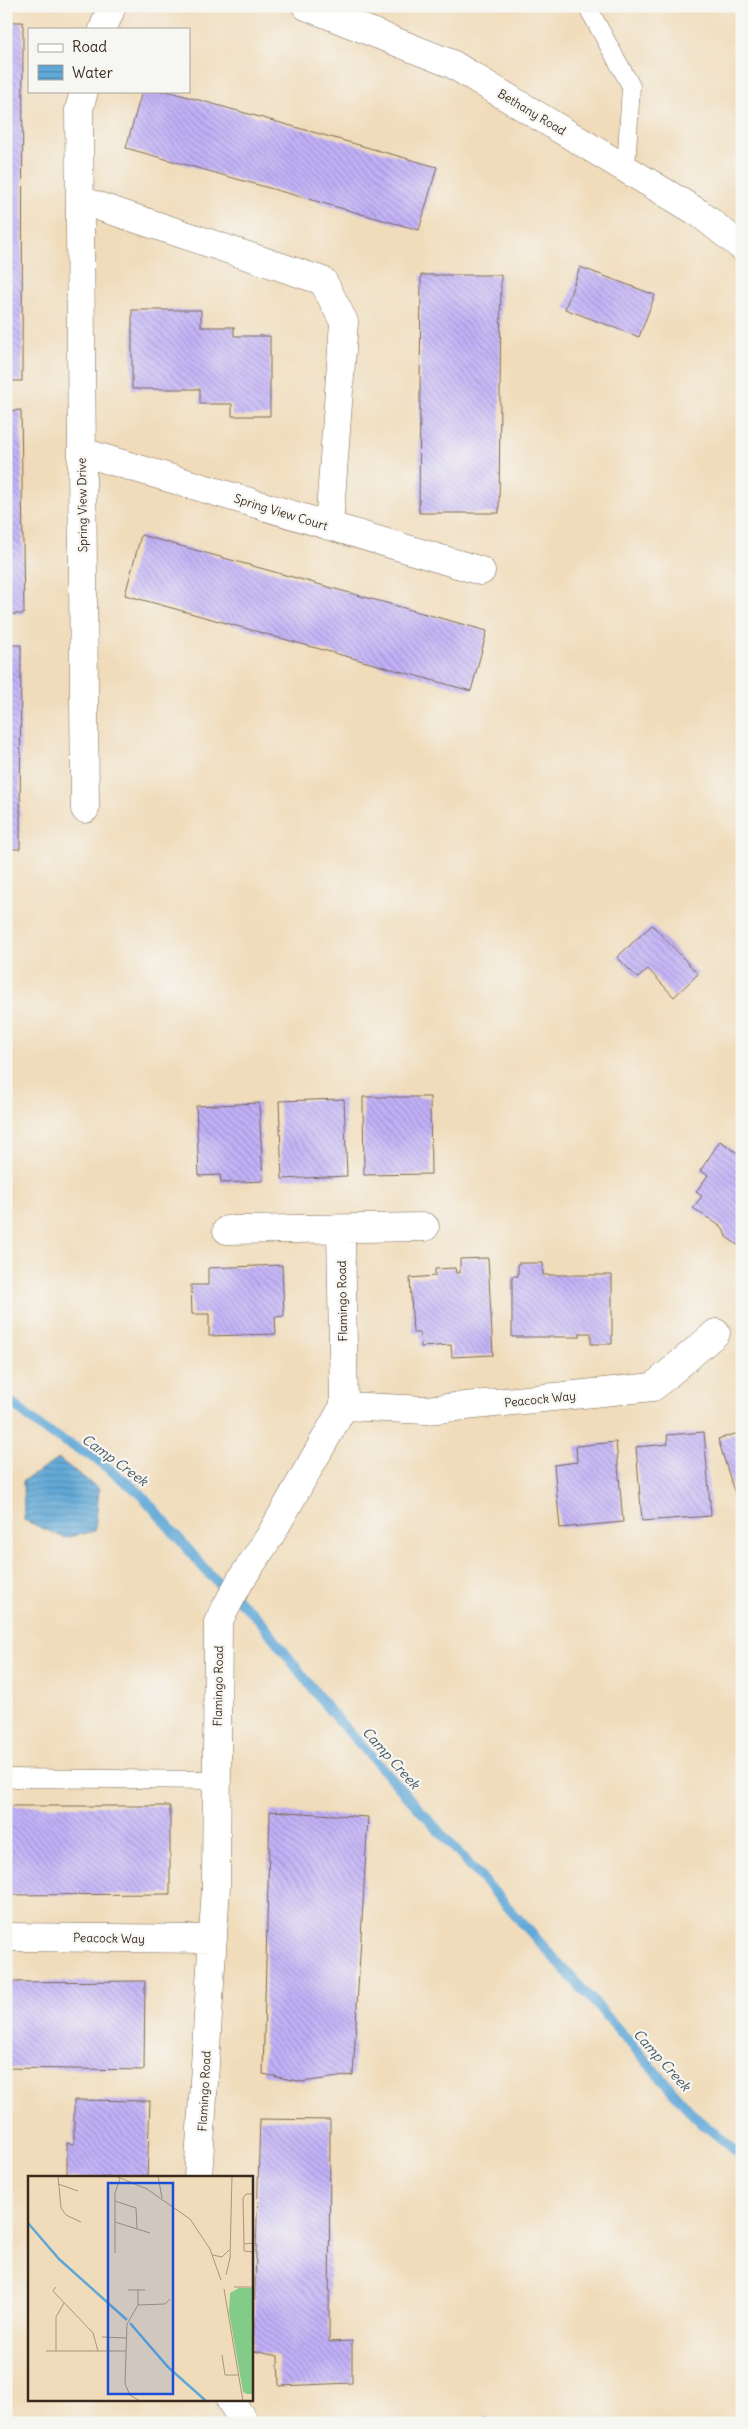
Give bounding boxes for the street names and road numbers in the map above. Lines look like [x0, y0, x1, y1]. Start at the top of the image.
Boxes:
street label: Bethany Road [495, 86, 569, 138]
street label: Spring View Drive [74, 457, 90, 553]
street label: Spring View Court [232, 491, 330, 533]
street label: Flamingo Road [334, 1260, 350, 1342]
street label: Peacock Way [503, 1388, 577, 1410]
street label: Flamingo Road [210, 1645, 226, 1727]
street label: Peacock Way [73, 1930, 145, 1946]
street label: Flamingo Road [194, 2050, 214, 2132]

